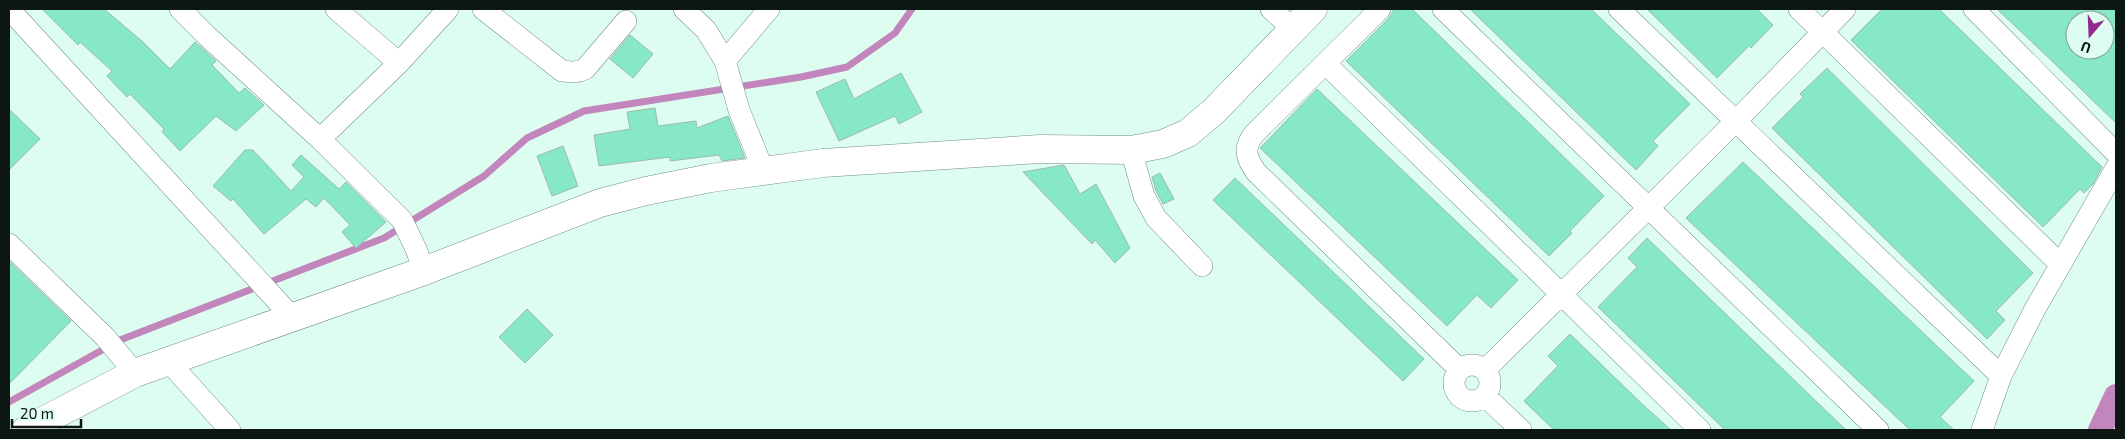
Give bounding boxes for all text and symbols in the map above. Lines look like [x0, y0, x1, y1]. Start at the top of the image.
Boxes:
north arrow [2065, 10, 2115, 60]
text: U [2078, 38, 2093, 57]
scale bar [12, 396, 81, 428]
text: 20 m [20, 404, 54, 422]

